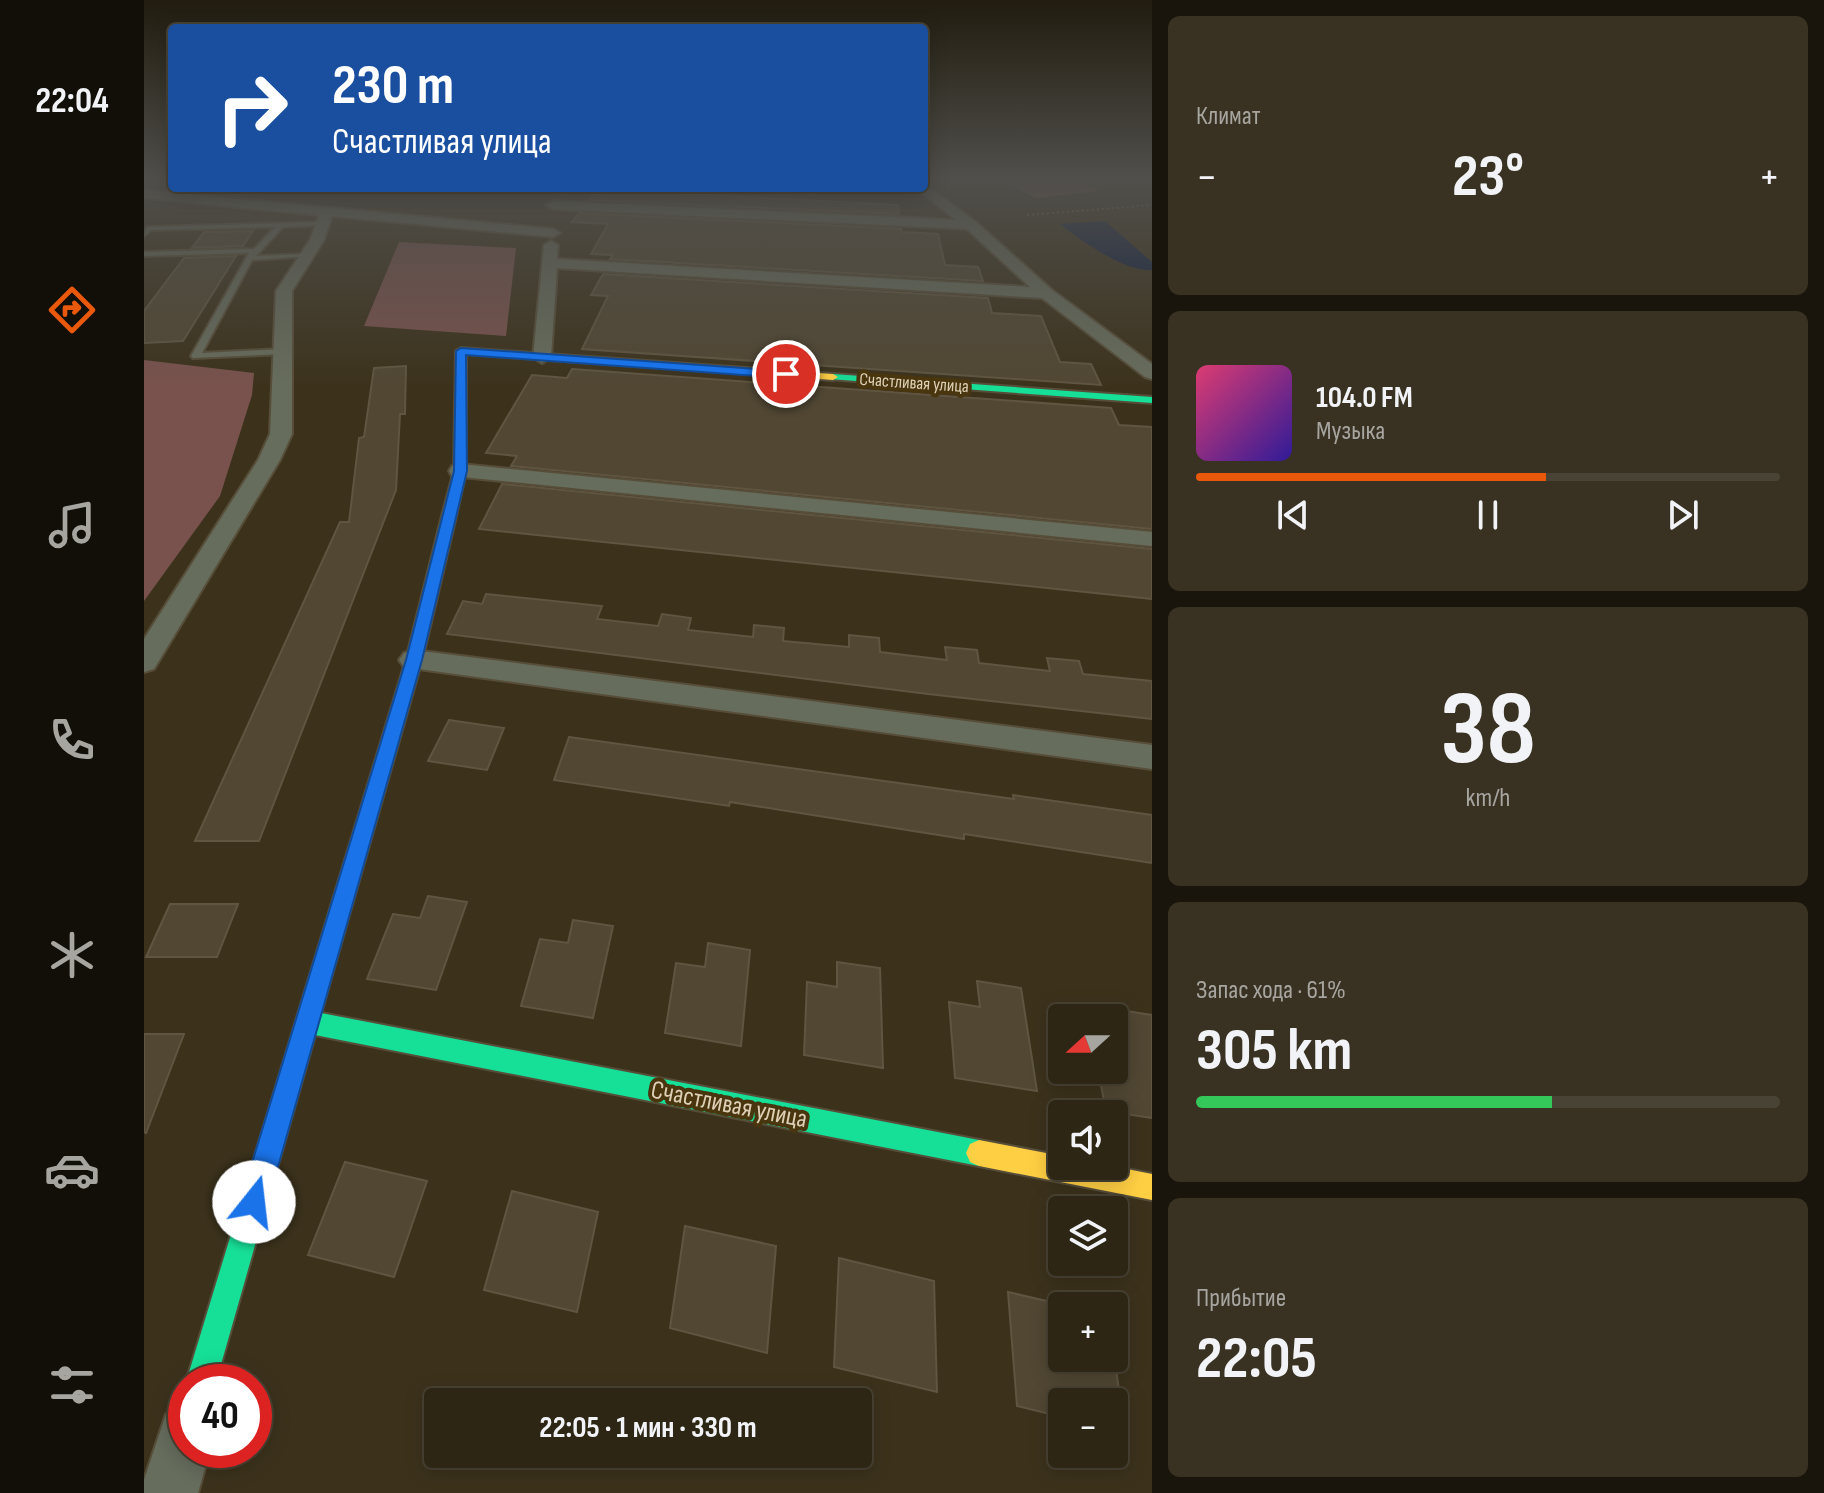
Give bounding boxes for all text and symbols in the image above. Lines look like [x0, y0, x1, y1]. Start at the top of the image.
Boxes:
text: 230 m [332, 53, 454, 120]
icon: right [200, 56, 304, 160]
text: 22:04 [35, 80, 109, 123]
text: Климат [1196, 101, 1260, 132]
text: Счастливая улица [332, 121, 552, 164]
text: 23° [1452, 141, 1524, 213]
text: − [1196, 151, 1218, 204]
text: + [1758, 151, 1780, 204]
icon: directions [44, 282, 100, 338]
pin [752, 340, 820, 408]
icon: arrive [764, 352, 808, 396]
street label: Счастливая улица [859, 369, 970, 397]
text: 104.0 FM [1316, 380, 1413, 416]
text: Музыка [1316, 416, 1385, 447]
icon: previous [1271, 493, 1315, 537]
icon: pause [1466, 493, 1510, 537]
icon: next [1661, 493, 1705, 537]
icon: music [44, 497, 100, 553]
text: 38 [1440, 668, 1536, 793]
icon: phone [44, 712, 100, 768]
text: km/h [1466, 783, 1510, 814]
icon: climate [44, 927, 100, 983]
text: Запас хода · 61% [1196, 975, 1346, 1006]
north arrow [1048, 1004, 1128, 1084]
map controls [1048, 1004, 1128, 1468]
text: 305 km [1196, 1015, 1352, 1087]
street label: Счастливая улица [648, 1075, 810, 1135]
button: sound [1048, 1100, 1128, 1180]
icon: car [44, 1142, 100, 1198]
position arrow [212, 1160, 296, 1244]
button: layers [1048, 1196, 1128, 1276]
text: Прибытие [1196, 1283, 1286, 1314]
button: + [1048, 1292, 1128, 1372]
text: 22:05 [1196, 1323, 1317, 1395]
icon: filters [44, 1357, 100, 1413]
speed limit sign: 40 [168, 1364, 272, 1468]
button: − [1048, 1388, 1128, 1468]
text: 22:05 · 1 мин · 330 m [539, 1410, 757, 1446]

